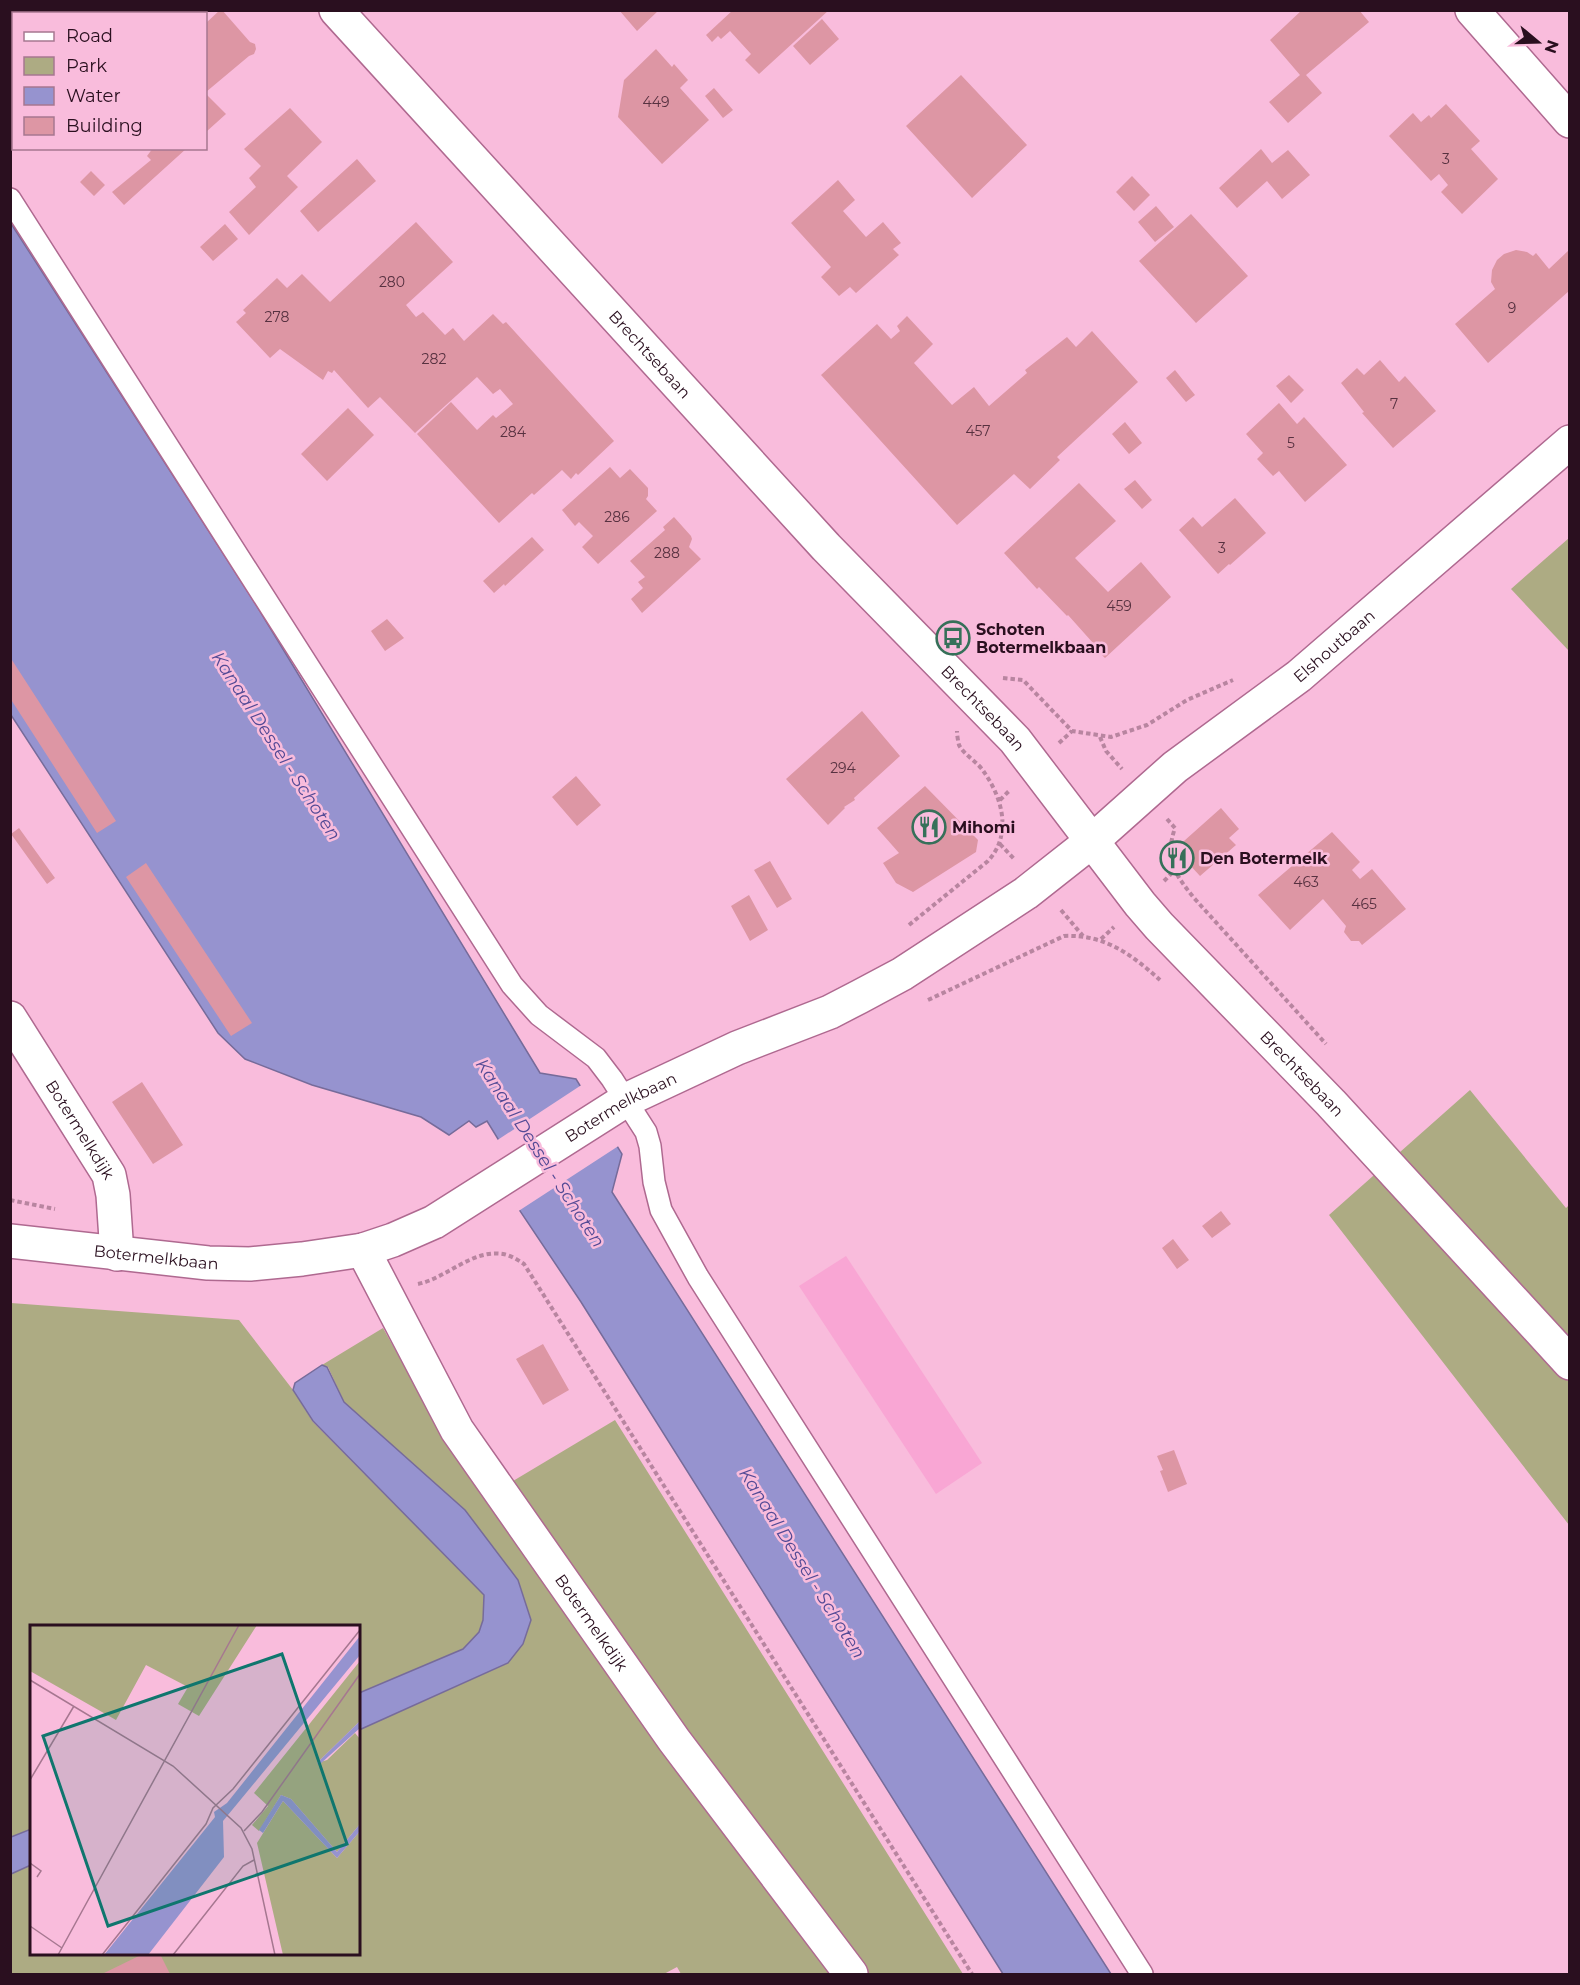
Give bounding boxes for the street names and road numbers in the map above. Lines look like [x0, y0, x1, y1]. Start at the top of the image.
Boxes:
street label: Brechtsebaan [605, 307, 695, 402]
street label: Elshoutbaan [1290, 606, 1379, 687]
street label: Brechtsebaan [937, 661, 1029, 755]
street label: Brechtsebaan [1256, 1027, 1348, 1121]
street label: Botermelkbaan [562, 1069, 680, 1146]
street label: Botermelkdijk [42, 1077, 119, 1183]
street label: Botermelkbaan [93, 1241, 219, 1273]
street label: Botermelkdijk [551, 1571, 632, 1675]

